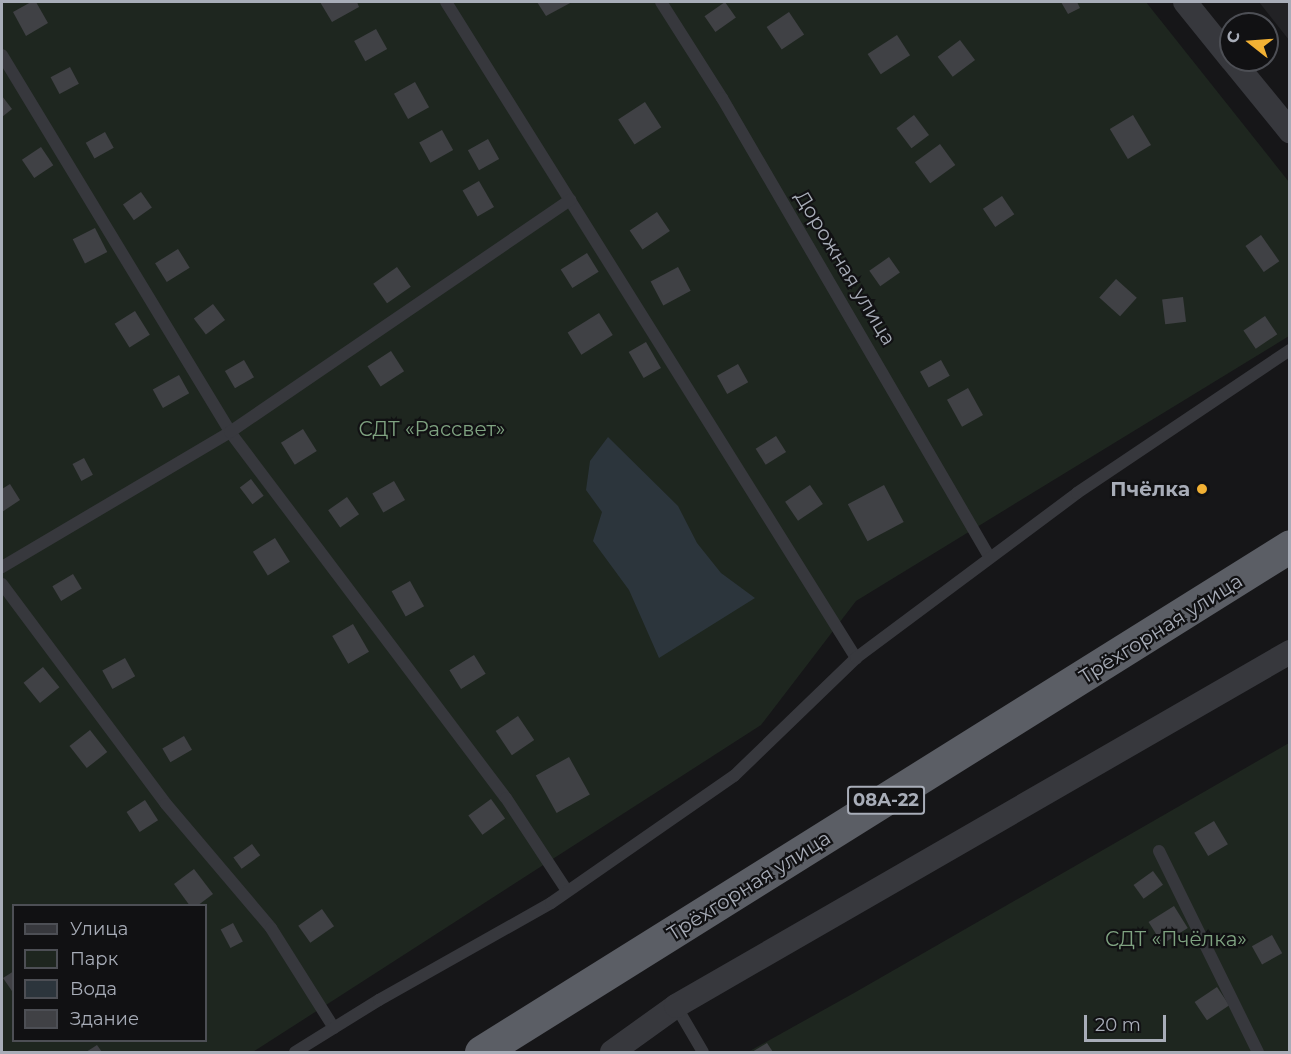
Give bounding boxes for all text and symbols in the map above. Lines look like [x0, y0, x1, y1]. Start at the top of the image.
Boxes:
north arrow [1219, 12, 1279, 72]
text: С [1222, 29, 1244, 46]
street label: Дорожная улица [789, 186, 901, 350]
park label: СДТ «Рассвет» [359, 417, 505, 441]
place label: Пчёлка [1110, 477, 1190, 501]
marker: Пчёлка [1195, 482, 1209, 496]
street label: Трёхгорная улица [1075, 569, 1247, 689]
road number: 08А-22 [847, 785, 925, 815]
street label: Трёхгорная улица [663, 826, 835, 946]
legend [12, 904, 207, 1042]
text: Улица [70, 918, 128, 940]
park label: СДТ «Пчёлка» [1105, 927, 1247, 951]
text: Парк [70, 948, 118, 970]
text: Вода [70, 978, 117, 1000]
scale bar [1087, 1003, 1170, 1041]
text: Здание [70, 1008, 139, 1030]
text: 20 m [1095, 1014, 1141, 1036]

